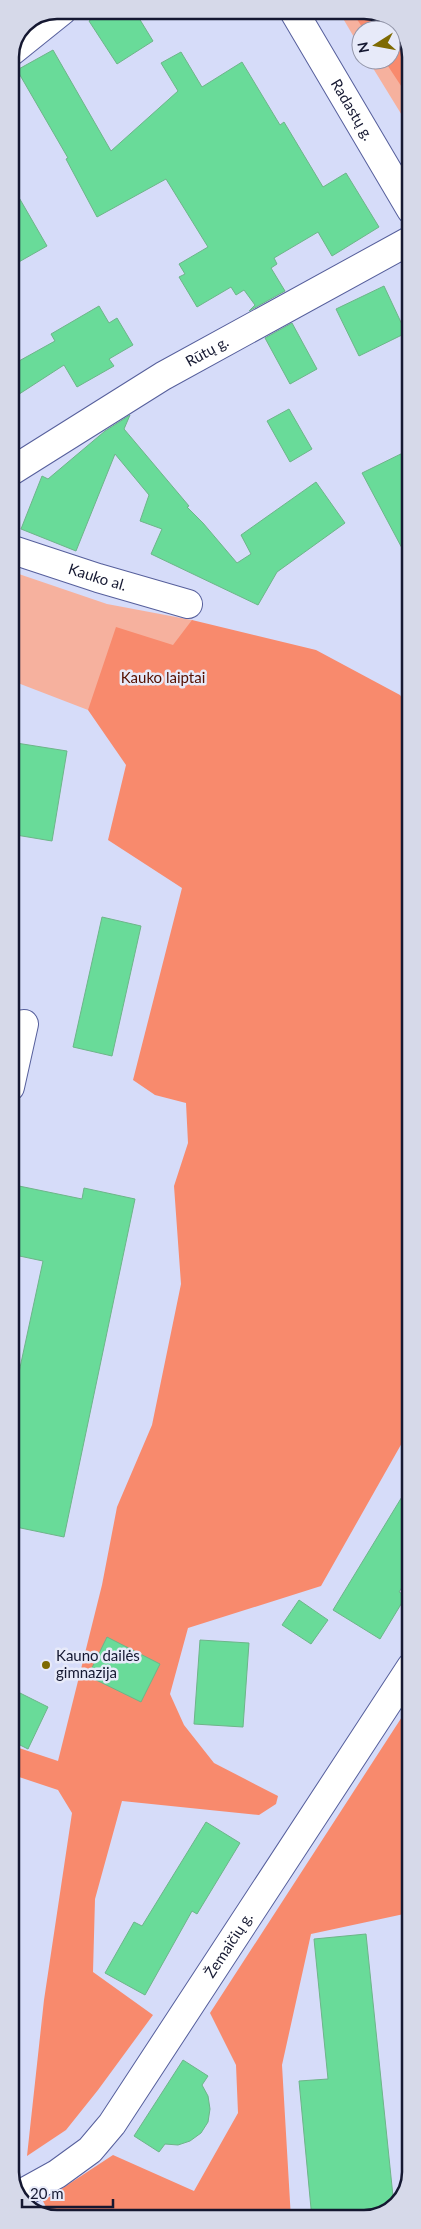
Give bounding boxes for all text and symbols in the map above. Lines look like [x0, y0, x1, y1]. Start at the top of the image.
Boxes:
north arrow [351, 20, 401, 70]
text: N [353, 41, 372, 54]
street label: Radastų g. [328, 75, 378, 143]
street label: Rūtų g. [182, 332, 231, 370]
street label: Kauko al. [66, 559, 129, 594]
park label: Kauko laiptai [121, 668, 205, 686]
place label: Kauno dailės gimnazija [56, 1646, 140, 1681]
marker: Kauno dailės gimnazija [40, 1659, 52, 1671]
street label: Žemaičių g. [200, 1909, 256, 1981]
scale bar [22, 2176, 114, 2208]
text: 20 m [30, 2184, 64, 2202]

